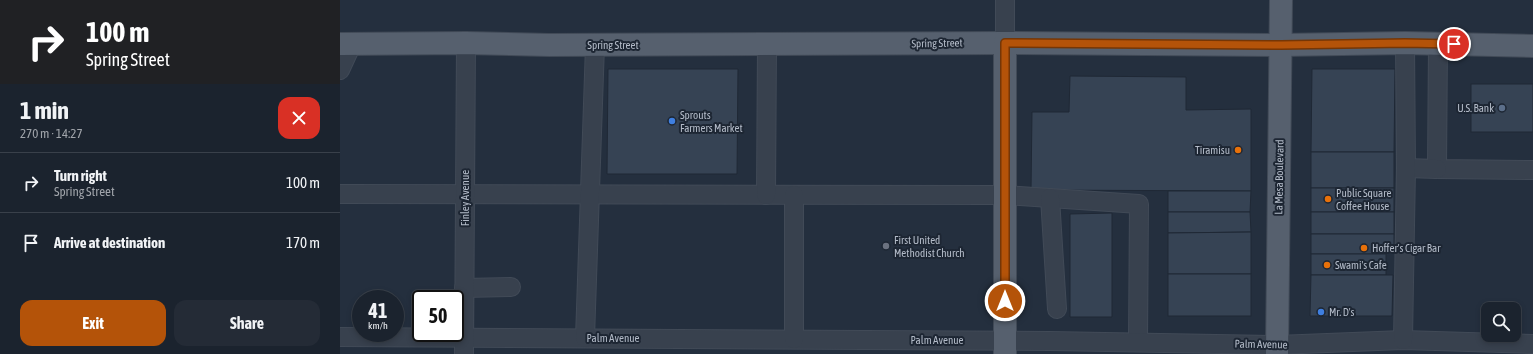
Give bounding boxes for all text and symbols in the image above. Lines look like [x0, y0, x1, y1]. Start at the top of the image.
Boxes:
icon: right [20, 16, 72, 68]
text: 100 m [86, 16, 149, 48]
pin [1437, 27, 1471, 61]
icon: arrive [1443, 33, 1465, 55]
street label: Spring Street [911, 37, 963, 49]
street label: Spring Street [587, 39, 639, 51]
text: Spring Street [86, 49, 170, 70]
text: 1 min [20, 97, 69, 124]
button: close [278, 97, 320, 139]
place label: U.S. Bank [1457, 102, 1494, 114]
marker: U.S. Bank [1497, 103, 1507, 113]
place label: Sprouts Farmers Market [680, 109, 743, 134]
marker: Sprouts Farmers Market [667, 116, 677, 126]
text: 270 m · 14:27 [20, 126, 83, 141]
street label: La Mesa Boulevard [1272, 139, 1286, 215]
place label: Tiramisu [1195, 144, 1230, 156]
marker: Tiramisu [1233, 145, 1243, 155]
text: Turn right [54, 167, 107, 184]
street label: Finley Avenue [459, 170, 471, 226]
icon: right [20, 172, 42, 194]
text: 100 m [286, 174, 320, 191]
text: Spring Street [54, 184, 115, 199]
place label: Public Square Coffee House [1336, 187, 1391, 212]
marker: Public Square Coffee House [1323, 194, 1333, 204]
icon: arrive [20, 232, 42, 254]
text: Arrive at destination [54, 234, 165, 251]
text: 170 m [286, 234, 320, 251]
place label: First United Methodist Church [894, 234, 965, 259]
marker: First United Methodist Church [881, 241, 891, 251]
place label: Hoffer's Cigar Bar [1372, 242, 1441, 254]
marker: Hoffer's Cigar Bar [1359, 243, 1369, 253]
place label: Swami's Cafe [1335, 259, 1387, 271]
marker: Swami's Cafe [1322, 260, 1332, 270]
position arrow [984, 280, 1026, 322]
speed limit sign: 50 [412, 290, 464, 342]
text: 41 [369, 299, 387, 322]
button: Exit [20, 300, 166, 346]
button: Share [174, 300, 320, 346]
map controls [1481, 302, 1521, 342]
button: search [1481, 302, 1521, 342]
place label: Mr. D's [1329, 306, 1355, 318]
marker: Mr. D's [1316, 307, 1326, 317]
text: km/h [368, 320, 388, 331]
street label: Palm Avenue [586, 332, 640, 344]
street label: Palm Avenue [910, 334, 964, 346]
street label: Palm Avenue [1234, 338, 1288, 350]

